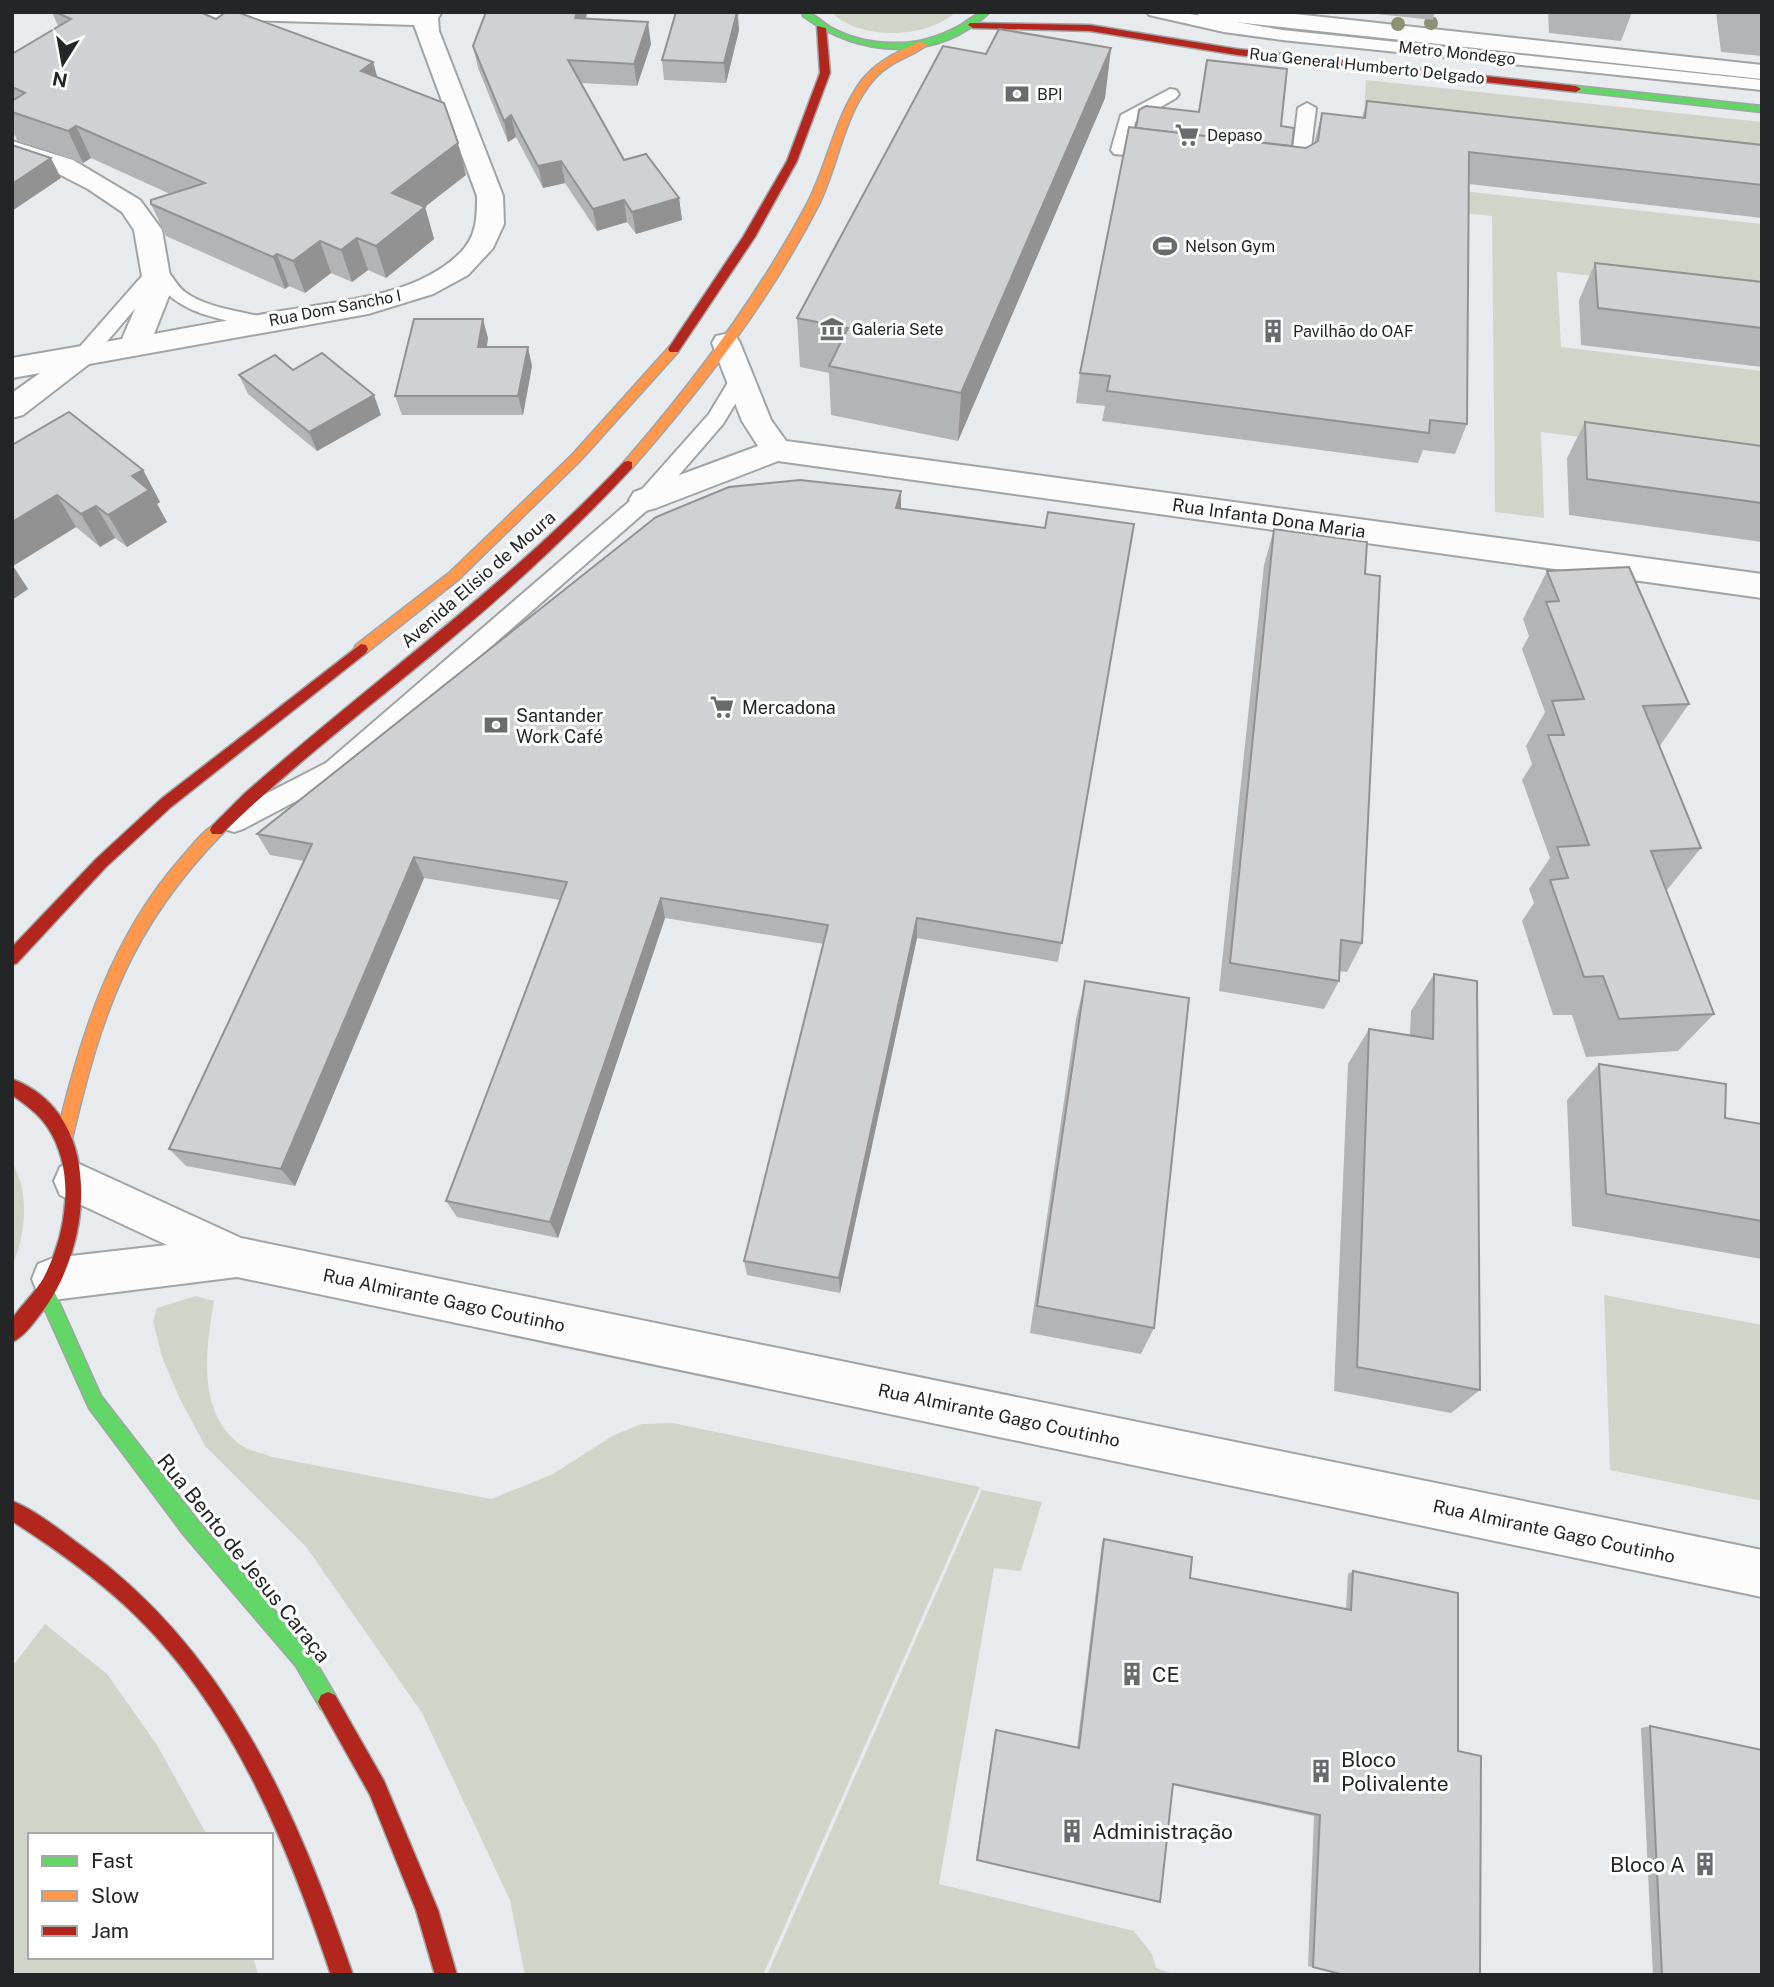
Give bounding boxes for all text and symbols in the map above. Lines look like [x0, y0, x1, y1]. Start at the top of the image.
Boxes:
north arrow [28, 28, 98, 98]
street label: Metro Mondego [1398, 37, 1516, 69]
street label: Rua General Humberto Delgado [1248, 44, 1486, 88]
text: N [50, 67, 69, 92]
bank icon: BPI [1003, 80, 1031, 108]
place label: BPI [1037, 85, 1063, 104]
supermarket icon: Depaso [1173, 121, 1201, 149]
place label: Depaso [1207, 126, 1263, 145]
sports icon: Nelson Gym [1151, 232, 1179, 260]
place label: Nelson Gym [1185, 237, 1275, 256]
street label: Rua Dom Sancho I [267, 286, 403, 330]
museum icon: Galeria Sete [818, 315, 846, 343]
building icon: Pavilhão do OAF [1259, 317, 1287, 345]
place label: Galeria Sete [852, 320, 944, 339]
place label: Pavilhão do OAF [1293, 322, 1414, 341]
street label: Rua Infanta Dona Maria [1171, 494, 1367, 542]
street label: Avenida Elísio de Moura [397, 506, 559, 652]
supermarket icon: Mercadona [708, 693, 736, 721]
place label: Mercadona [742, 697, 836, 718]
place label: Santander Work Café [516, 705, 603, 747]
bank icon: Santander Work Café [482, 711, 510, 739]
street label: Rua Almirante Gago Coutinho [321, 1264, 567, 1336]
street label: Rua Almirante Gago Coutinho [876, 1379, 1122, 1451]
street label: Rua Bento de Jesus Caraça [152, 1449, 336, 1667]
street label: Rua Almirante Gago Coutinho [1431, 1495, 1677, 1567]
building icon: CE [1118, 1660, 1146, 1688]
place label: CE [1152, 1662, 1180, 1687]
place label: Bloco Polivalente [1341, 1747, 1449, 1796]
building icon: Bloco Polivalente [1307, 1757, 1335, 1785]
building icon: Administração [1058, 1817, 1086, 1845]
place label: Administração [1092, 1819, 1233, 1844]
legend [28, 1833, 273, 1959]
text: Fast [91, 1848, 133, 1873]
building icon: Bloco A [1691, 1850, 1719, 1878]
place label: Bloco A [1610, 1852, 1685, 1877]
text: Slow [91, 1883, 139, 1908]
text: Jam [91, 1918, 129, 1943]

